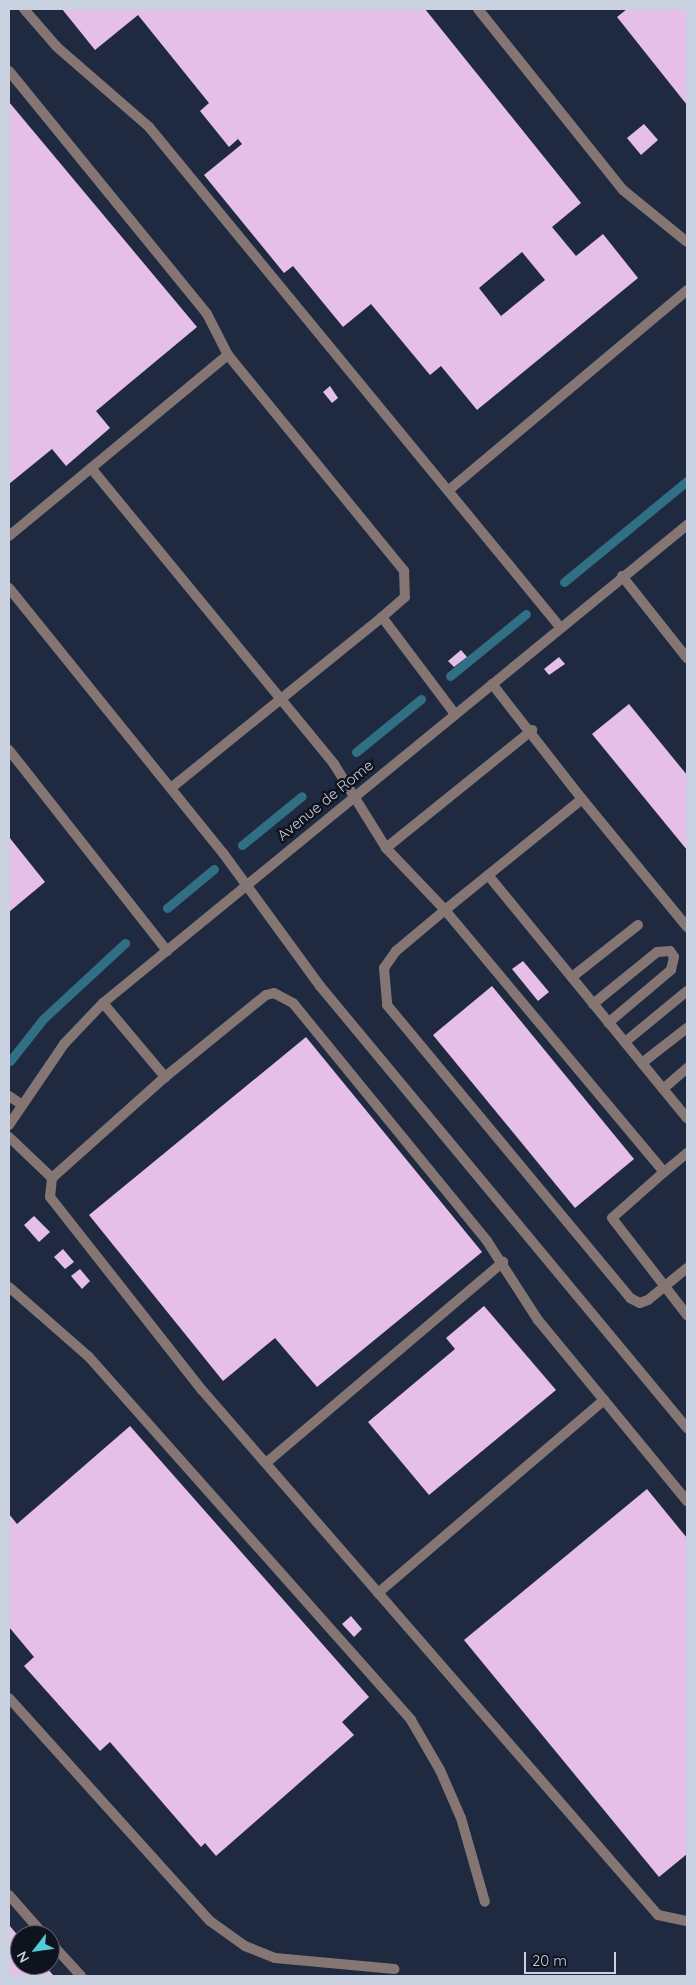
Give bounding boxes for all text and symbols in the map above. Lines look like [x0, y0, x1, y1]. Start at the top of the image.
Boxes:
street label: Avenue de Rome [273, 756, 377, 844]
north arrow [10, 1925, 60, 1975]
scale bar [526, 1942, 618, 1974]
text: N [13, 1948, 33, 1966]
text: 20 m [532, 1951, 567, 1970]

